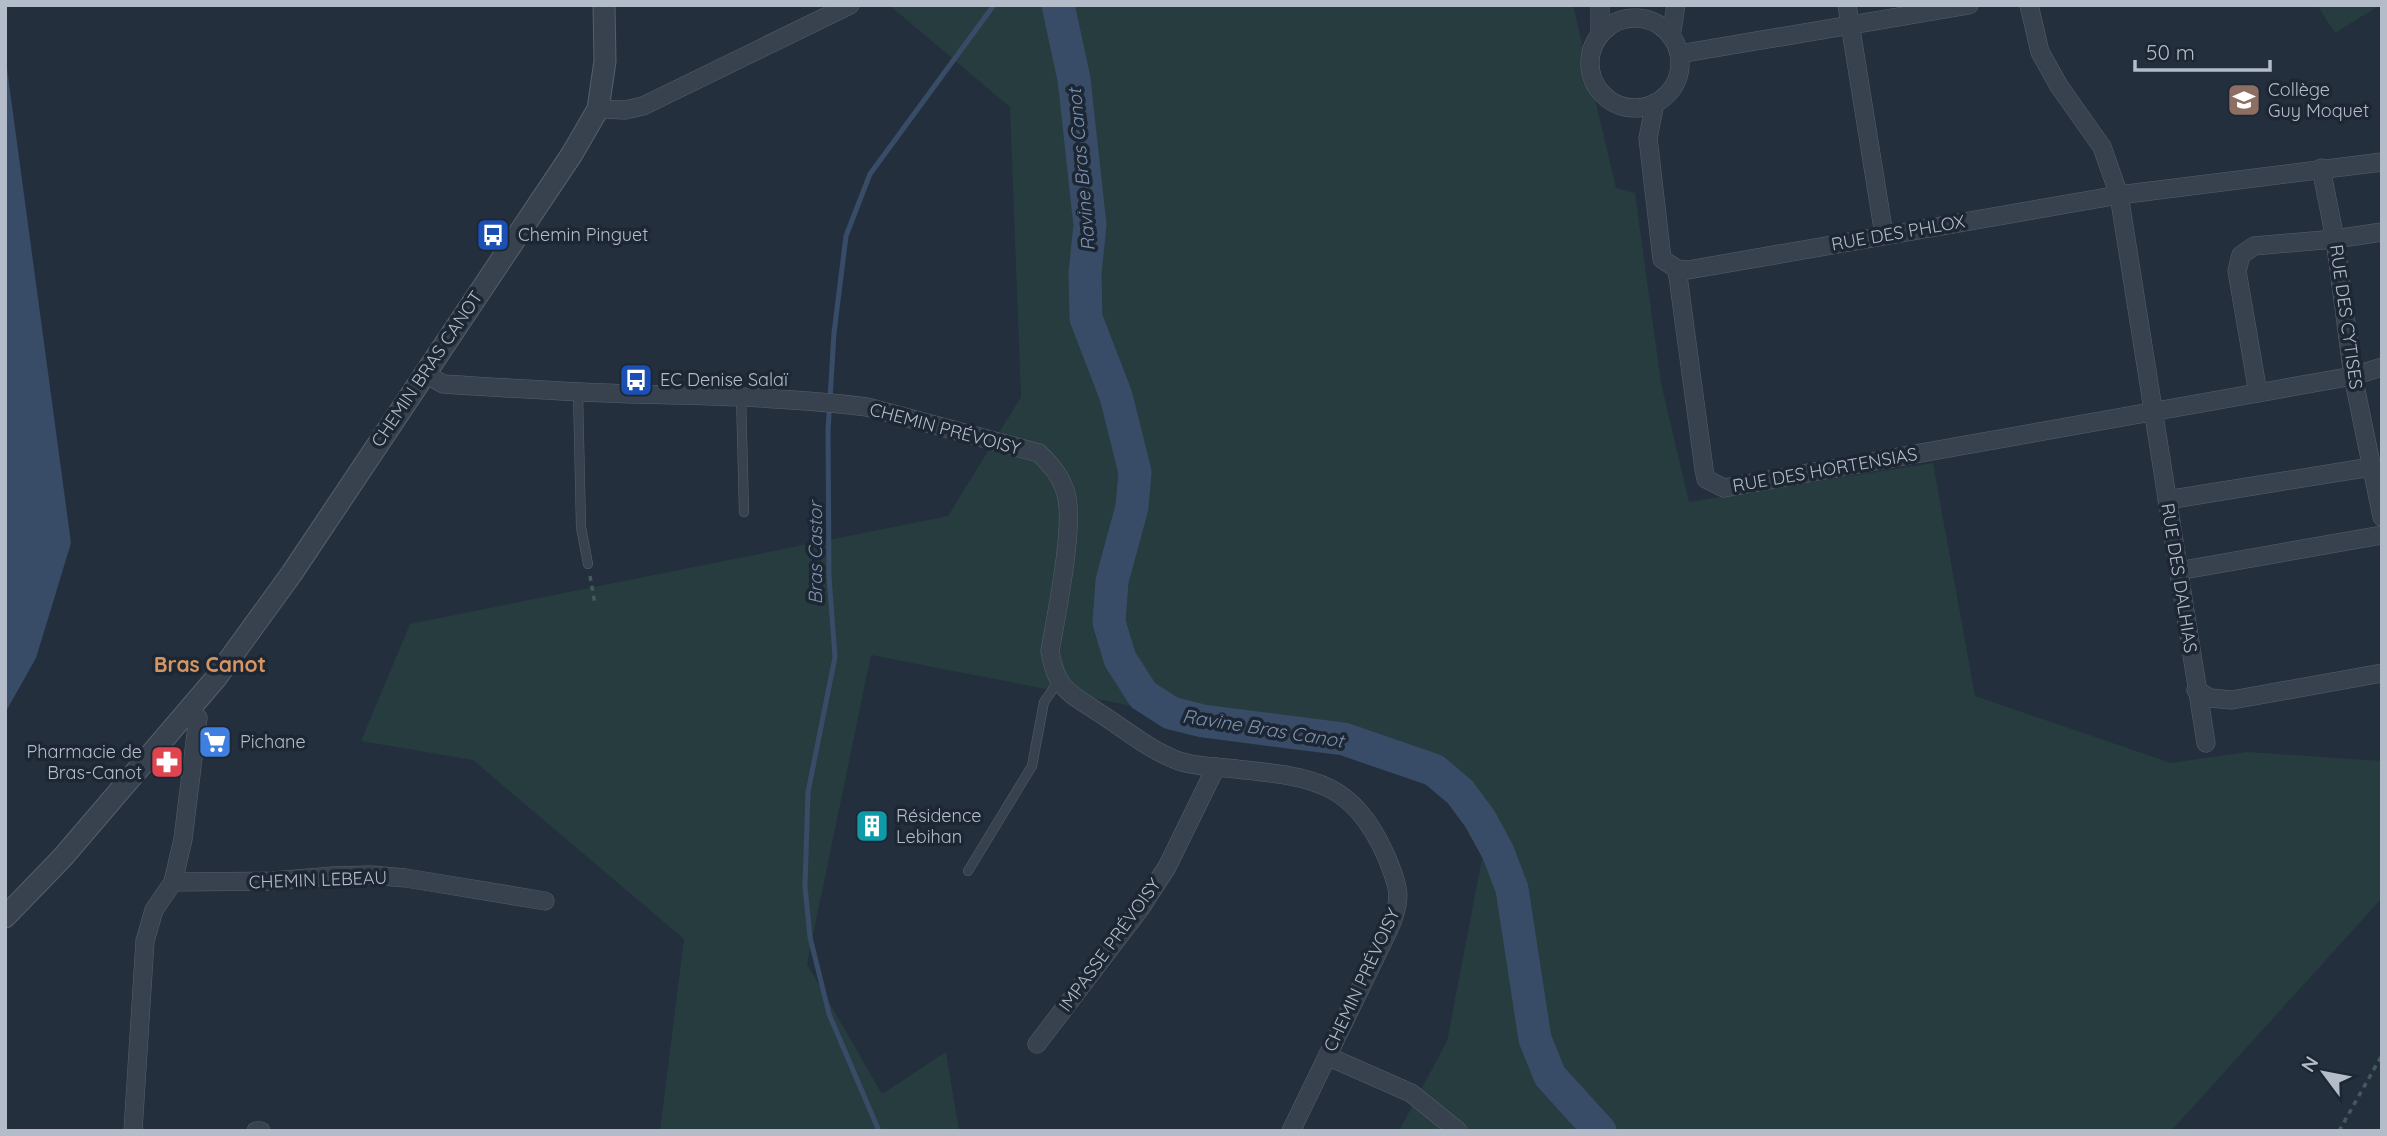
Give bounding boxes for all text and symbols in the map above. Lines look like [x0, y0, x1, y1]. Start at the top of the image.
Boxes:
scale bar [2135, 28, 2270, 72]
text: 50 m [2146, 39, 2195, 65]
place label: Collège Guy Moquet [2268, 78, 2369, 122]
school or university icon: Collège Guy Moquet [2225, 81, 2263, 119]
water label: Ravine Bras Canot [1062, 85, 1100, 252]
street label: RUE DES PHLOX [1829, 209, 1967, 256]
bus stop icon: Chemin Pinguet [474, 216, 512, 254]
place label: Chemin Pinguet [518, 223, 648, 246]
street label: RUE DES CYTISES [2325, 243, 2368, 391]
street label: CHEMIN BRAS CANOT [366, 286, 488, 451]
bus stop icon: EC Denise Salaï [617, 361, 655, 399]
place label: EC Denise Salaï [660, 368, 789, 391]
street label: CHEMIN PRÉVOISY [867, 397, 1023, 460]
street label: RUE DES HORTENSIAS [1731, 442, 1919, 497]
water label: Bras Castor [803, 499, 827, 605]
street label: RUE DES DALHIAS [2156, 501, 2203, 655]
district label: Bras Canot [154, 651, 266, 677]
water label: Ravine Bras Canot [1181, 703, 1348, 753]
supermarket icon: Pichane [196, 723, 234, 761]
place label: Pichane [240, 730, 306, 753]
place label: Pharmacie de Bras-Canot [27, 740, 142, 784]
pharmacy icon: Pharmacie de Bras-Canot [148, 743, 186, 781]
place label: Résidence Lebihan [896, 804, 981, 848]
building icon: Résidence Lebihan [853, 807, 891, 845]
street label: CHEMIN LEBEAU [248, 866, 388, 893]
street label: IMPASSE PRÉVOISY [1053, 873, 1166, 1016]
street label: CHEMIN PRÉVOISY [1318, 905, 1405, 1055]
north arrow [2289, 1038, 2359, 1108]
text: N [2296, 1052, 2323, 1076]

